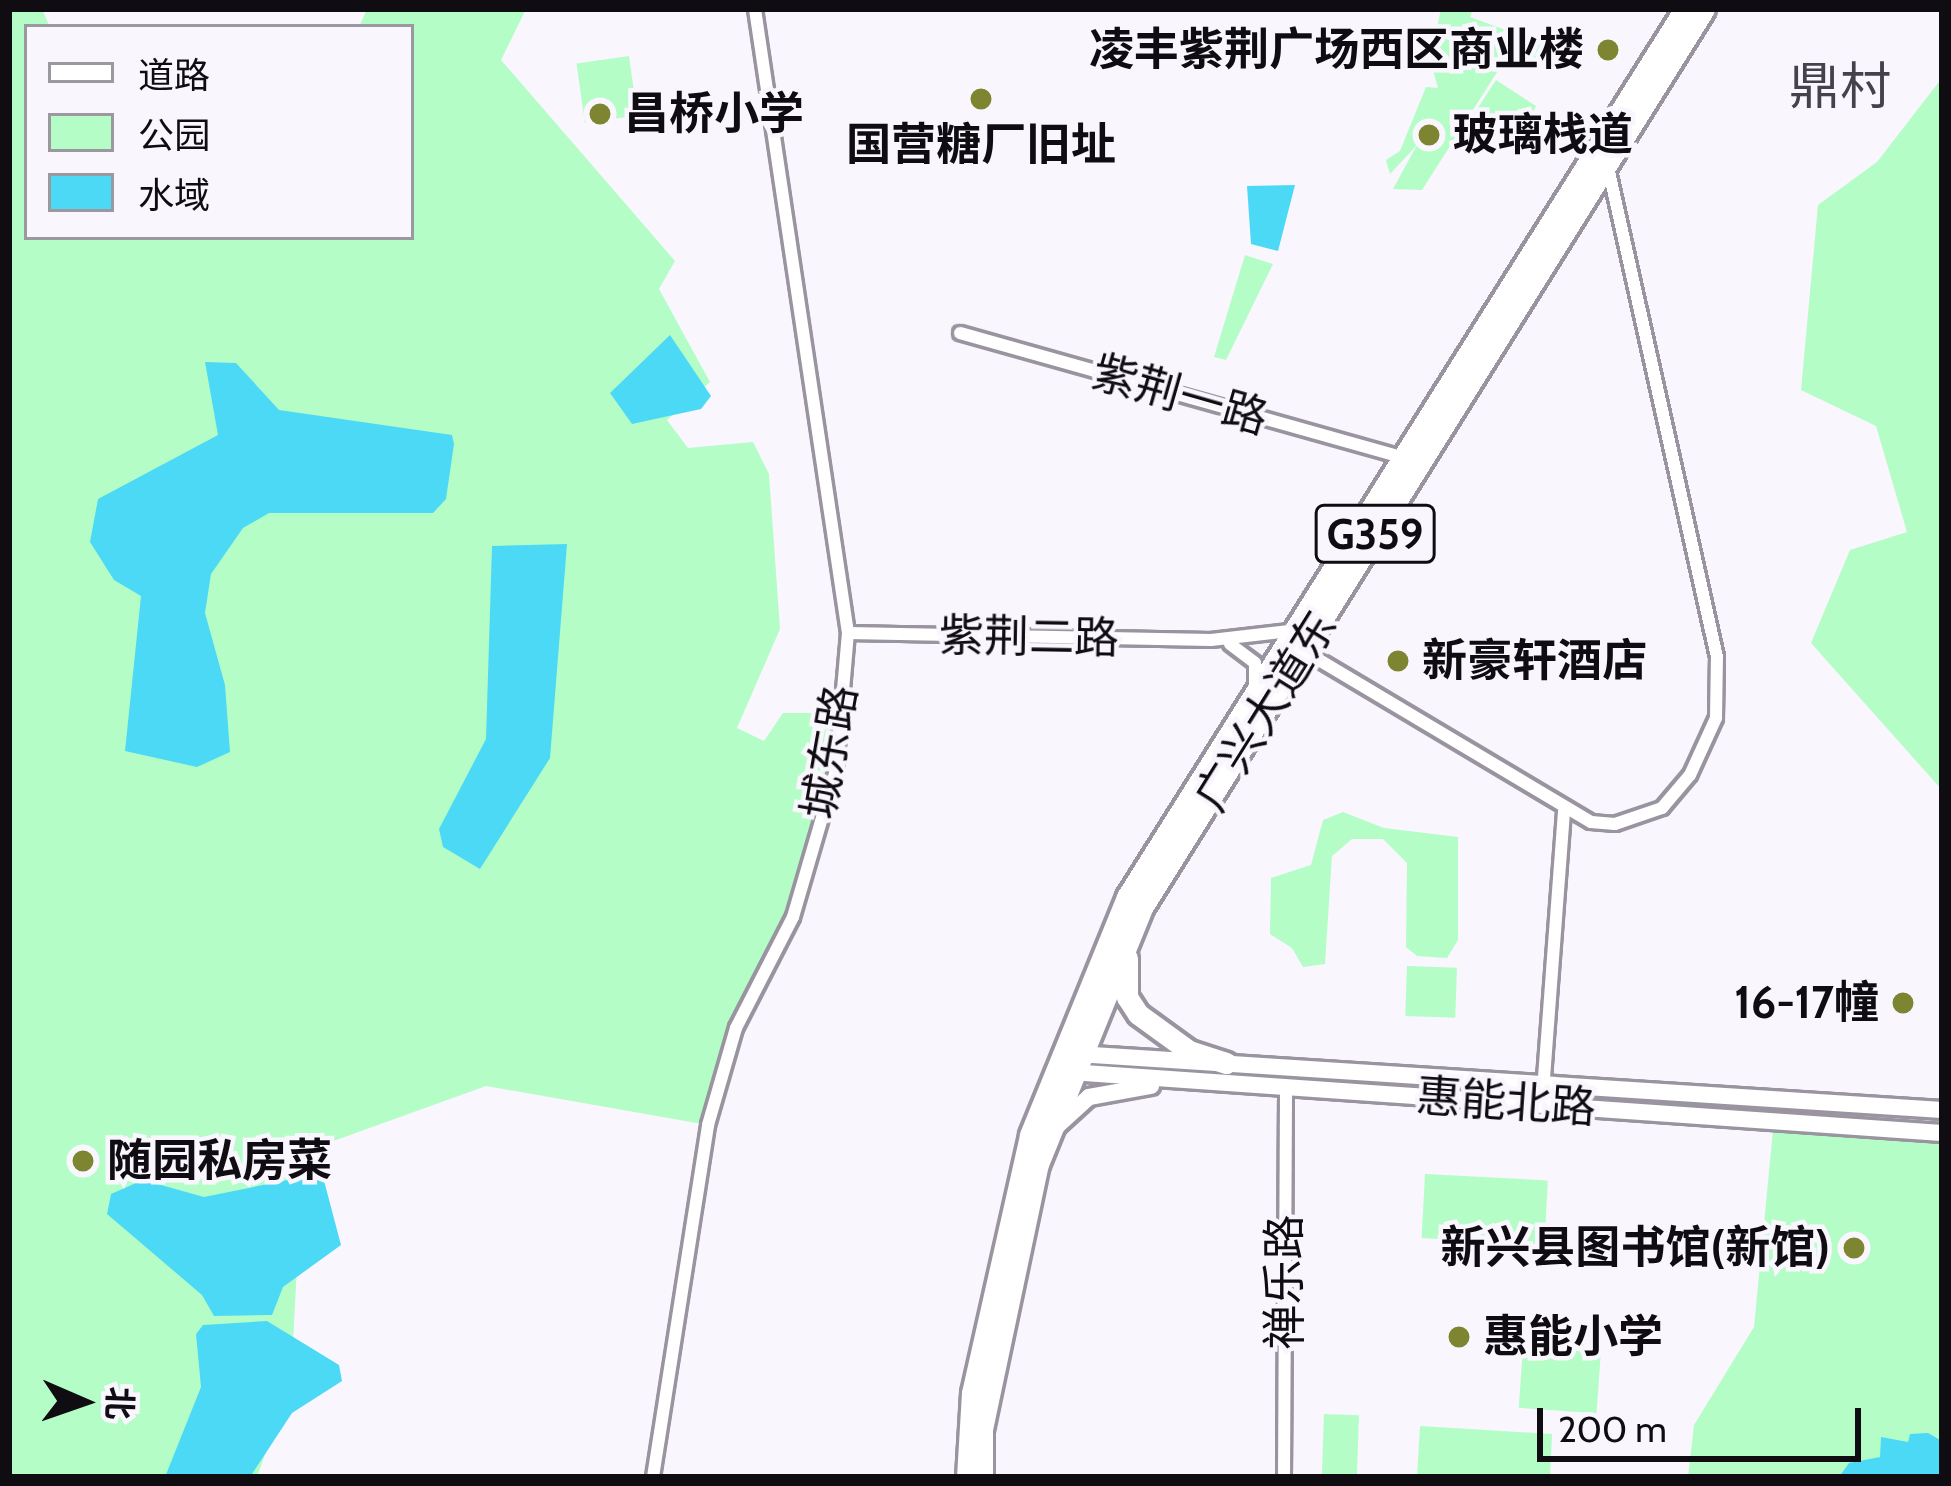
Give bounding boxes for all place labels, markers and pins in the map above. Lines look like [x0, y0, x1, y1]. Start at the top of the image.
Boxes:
place label: 凌丰紫荆广场西区商业楼 [1089, 23, 1584, 77]
marker: 凌丰紫荆广场西区商业楼 [1595, 37, 1621, 63]
marker: 国营糖厂旧址 [968, 86, 994, 112]
place label: 昌桥小学 [624, 87, 804, 141]
marker: 昌桥小学 [587, 101, 613, 127]
place label: 玻璃栈道 [1453, 108, 1633, 162]
place label: 国营糖厂旧址 [846, 118, 1116, 172]
marker: 玻璃栈道 [1416, 122, 1442, 148]
place label: 新豪轩酒店 [1422, 634, 1647, 688]
marker: 新豪轩酒店 [1385, 648, 1411, 674]
place label: 16-17幢 [1734, 976, 1879, 1030]
marker: 16-17幢 [1890, 990, 1916, 1016]
place label: 随园私房菜 [107, 1134, 332, 1188]
marker: 随园私房菜 [70, 1148, 96, 1174]
place label: 新兴县图书馆(新馆) [1440, 1221, 1830, 1275]
marker: 新兴县图书馆(新馆) [1841, 1235, 1867, 1261]
place label: 惠能小学 [1483, 1310, 1663, 1364]
marker: 惠能小学 [1446, 1324, 1472, 1350]

